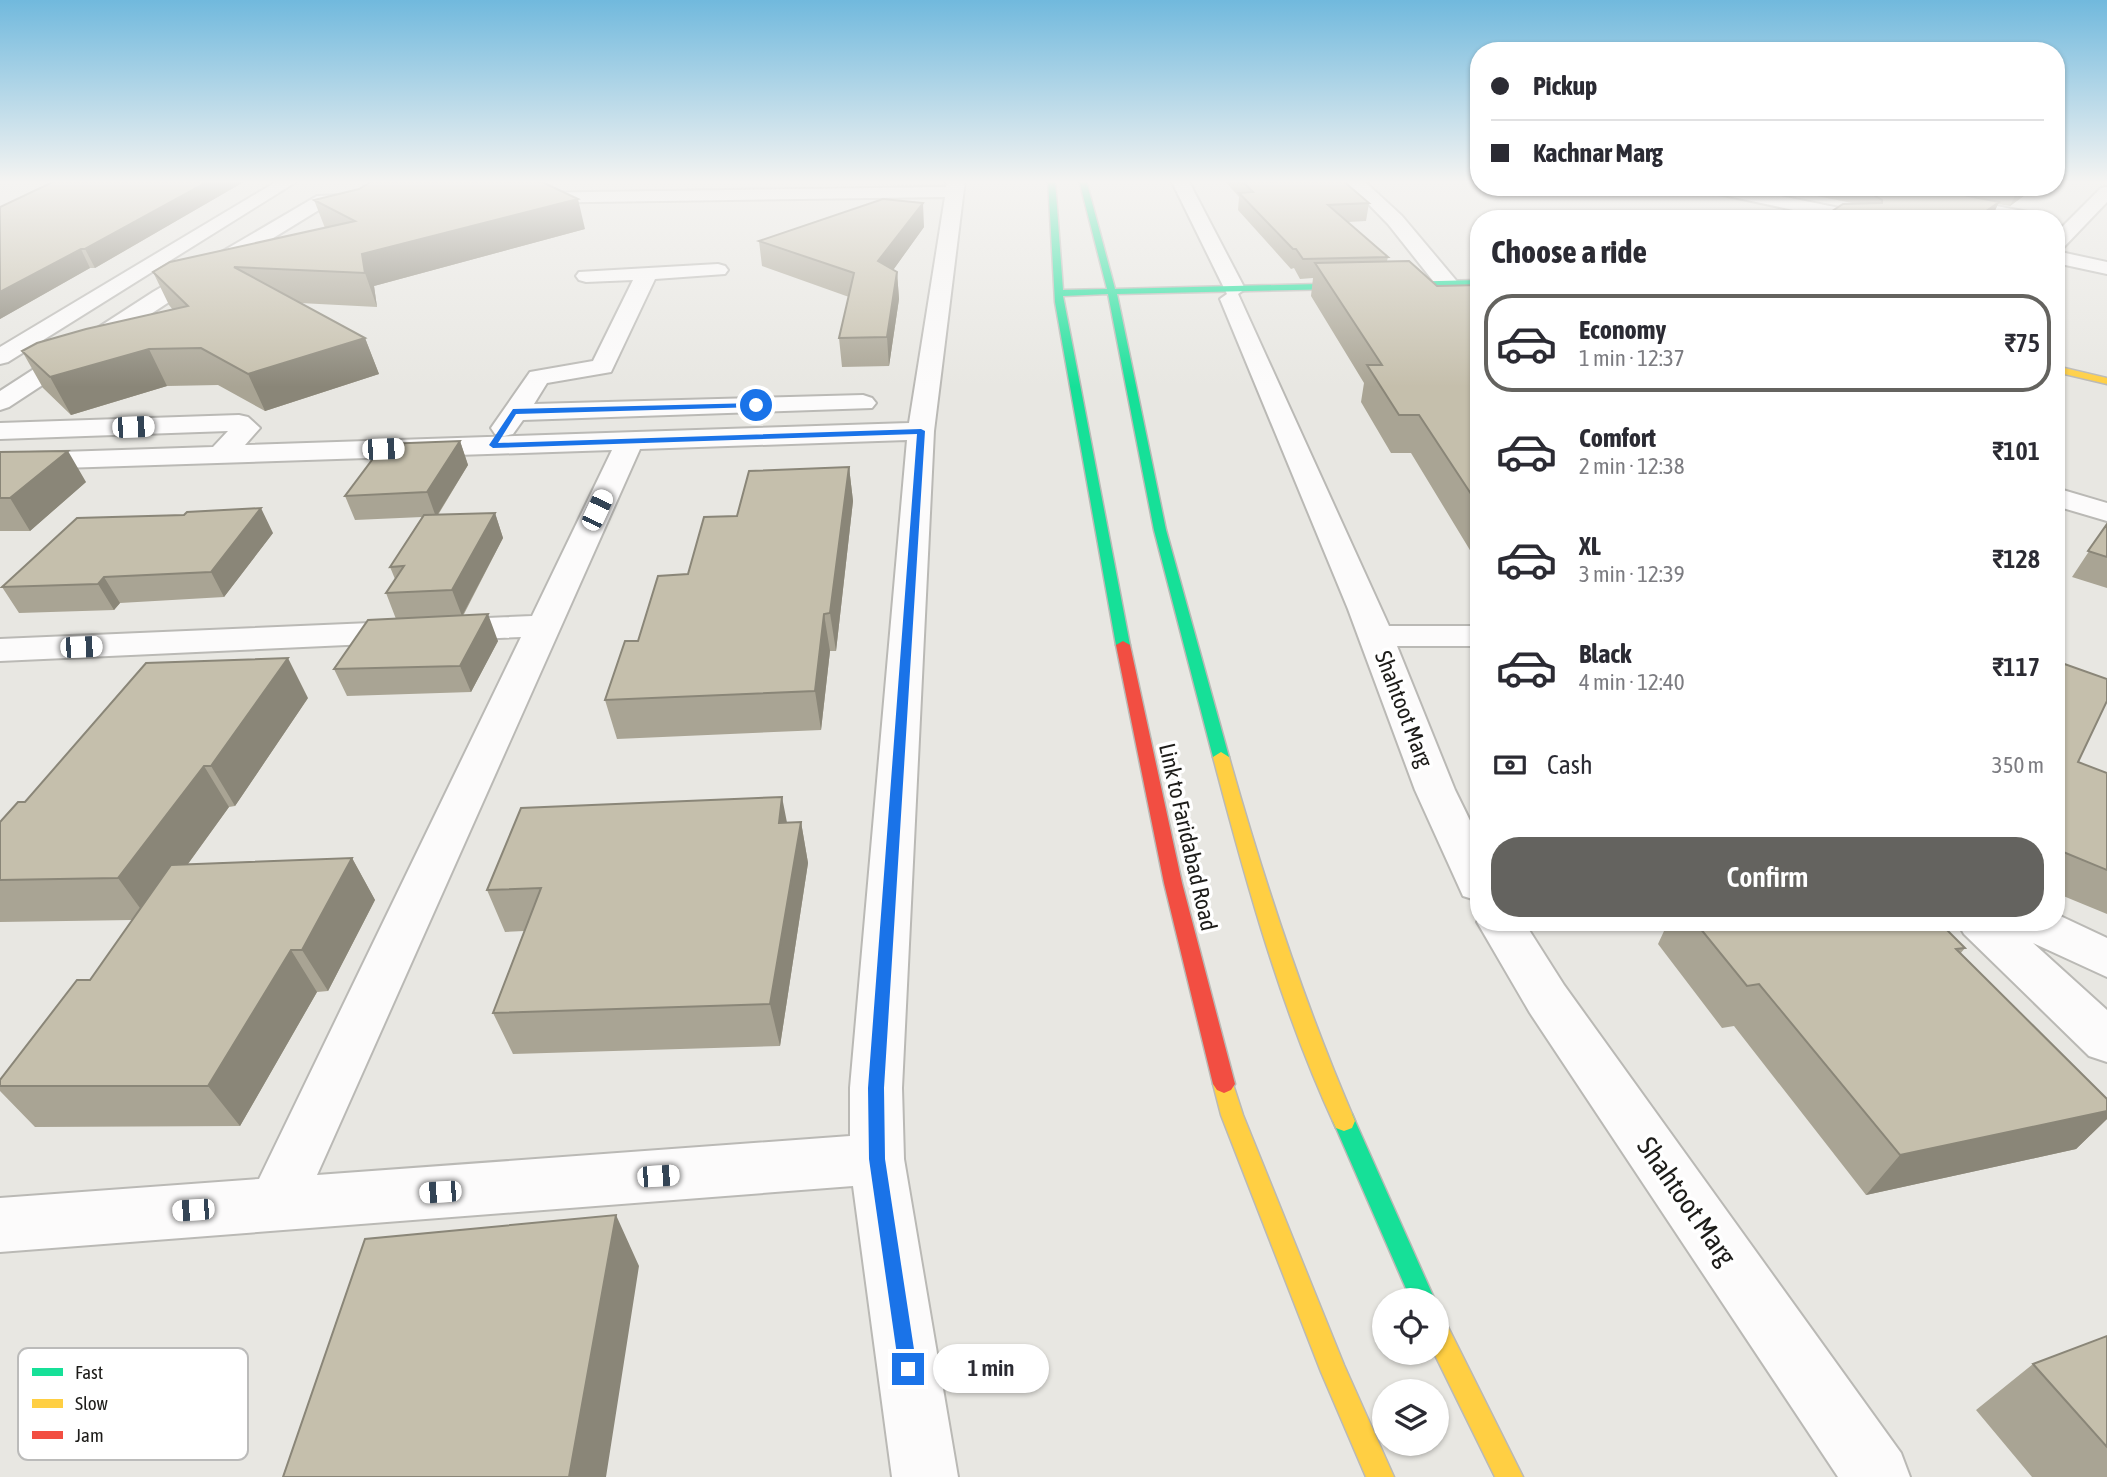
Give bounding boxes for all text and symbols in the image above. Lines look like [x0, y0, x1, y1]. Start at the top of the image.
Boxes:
text: Pickup [1533, 71, 1597, 101]
text: Kachnar Marg [1533, 138, 1663, 168]
text: Choose a ride [1491, 233, 1647, 270]
icon: car [1495, 312, 1558, 375]
text: Economy [1579, 315, 1666, 345]
text: ₹75 [2004, 328, 2040, 358]
text: 1 min · 12:37 [1579, 345, 1685, 371]
route start [740, 389, 772, 421]
car [112, 416, 155, 438]
icon: car [1495, 420, 1558, 483]
text: Comfort [1579, 423, 1656, 453]
text: ₹101 [1992, 436, 2040, 466]
car [362, 438, 405, 460]
text: 2 min · 12:38 [1579, 453, 1685, 479]
car [579, 487, 616, 533]
icon: car [1495, 528, 1558, 591]
text: XL [1579, 531, 1601, 561]
text: ₹128 [1992, 544, 2040, 574]
text: 3 min · 12:39 [1579, 561, 1685, 587]
car [60, 636, 103, 658]
icon: car [1495, 636, 1558, 699]
text: Black [1579, 639, 1631, 669]
street label: Shahtoot Marg [1370, 647, 1438, 771]
text: ₹117 [1992, 652, 2040, 682]
text: 4 min · 12:40 [1579, 669, 1685, 695]
street label: Link to Faridabad Road [1154, 741, 1222, 933]
icon: cash [1491, 746, 1529, 784]
text: Cash [1547, 750, 1593, 780]
text: 350 m [1992, 752, 2044, 778]
button: Confirm [1491, 837, 2044, 917]
street label: Shahtoot Marg [1631, 1131, 1743, 1271]
car [637, 1164, 680, 1188]
car [419, 1180, 462, 1204]
car [172, 1198, 215, 1222]
map controls [1372, 1288, 1449, 1456]
button: locate [1372, 1288, 1449, 1365]
callout: 1 min [932, 1344, 1048, 1394]
legend [18, 1348, 248, 1460]
route end [892, 1353, 924, 1385]
text: 1 min [968, 1355, 1014, 1381]
text: Fast [75, 1361, 103, 1383]
button: layers [1372, 1379, 1449, 1456]
text: Slow [75, 1392, 109, 1414]
text: Jam [75, 1424, 104, 1446]

